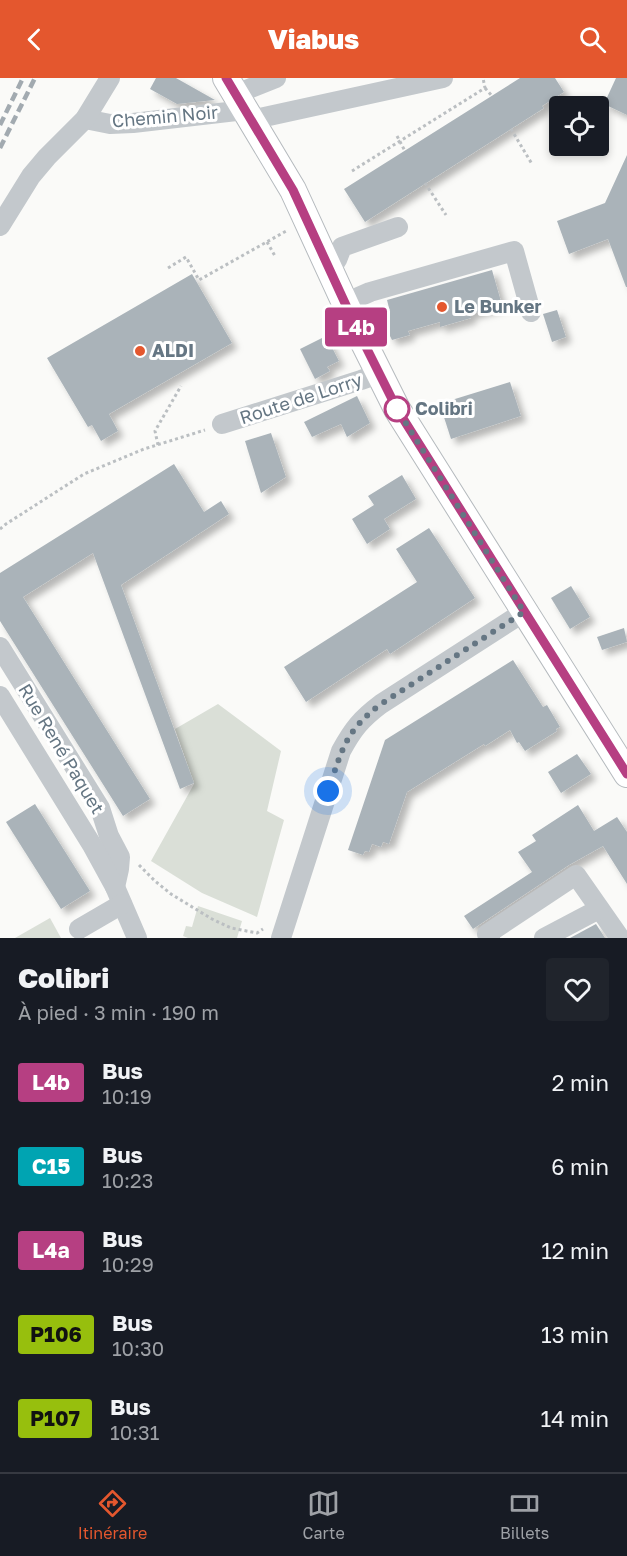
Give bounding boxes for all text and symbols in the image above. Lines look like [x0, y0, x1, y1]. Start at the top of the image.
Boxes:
icon: back [18, 23, 51, 56]
text: Viabus [268, 23, 359, 55]
icon: search [576, 23, 609, 56]
map controls [549, 96, 609, 156]
button: locate [549, 96, 609, 156]
street label: Chemin Noir [111, 100, 219, 132]
place label: Le Bunker [454, 295, 541, 317]
marker: Le Bunker [435, 300, 449, 314]
line badge: L4b [322, 308, 391, 346]
text: L4b [337, 314, 375, 340]
place label: ALDI [152, 339, 194, 361]
marker: ALDI [133, 344, 147, 358]
street label: Route de Lorry [237, 368, 365, 428]
marker: Colibri [384, 396, 410, 422]
place label: Colibri [415, 397, 473, 419]
street label: Rue René Paquet [14, 680, 109, 817]
your location [313, 776, 343, 806]
button: heart [546, 958, 609, 1021]
text: Colibri [18, 961, 109, 994]
text: À pied · 3 min · 190 m [18, 1000, 219, 1024]
text: Bus [102, 1057, 143, 1084]
text: L4b [32, 1069, 70, 1095]
text: 2 min [552, 1069, 609, 1096]
text: 10:19 [102, 1084, 152, 1108]
text: Bus [102, 1141, 143, 1168]
text: C15 [32, 1153, 70, 1179]
text: 6 min [551, 1153, 609, 1180]
text: 10:23 [102, 1168, 153, 1192]
text: Bus [102, 1225, 143, 1252]
text: L4a [32, 1237, 70, 1263]
text: 12 min [541, 1237, 609, 1264]
text: 10:29 [102, 1252, 154, 1276]
text: Bus [112, 1309, 153, 1336]
text: P106 [30, 1321, 82, 1347]
text: 13 min [541, 1321, 609, 1348]
text: 10:30 [112, 1336, 164, 1360]
text: Bus [110, 1393, 151, 1420]
text: P107 [30, 1405, 80, 1431]
text: 14 min [541, 1405, 609, 1432]
text: 10:31 [110, 1420, 159, 1444]
tab: Itinéraire [78, 1487, 147, 1543]
tab: Carte [303, 1487, 345, 1543]
tab: Billets [500, 1487, 549, 1543]

